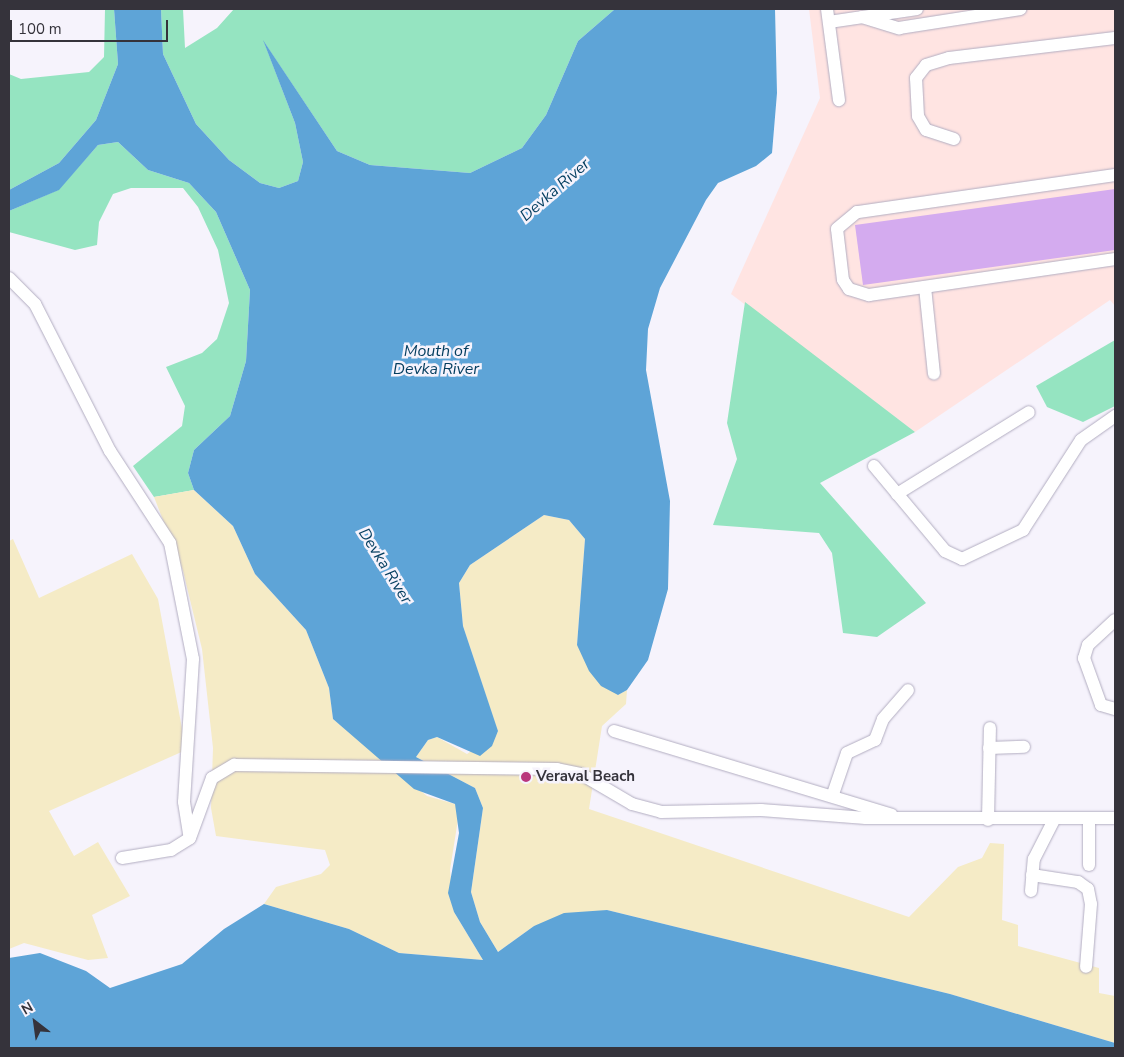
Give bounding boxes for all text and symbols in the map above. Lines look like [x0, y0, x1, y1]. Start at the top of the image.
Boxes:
scale bar [12, 10, 170, 42]
text: 100 m [18, 19, 62, 39]
water label: Devka River [516, 155, 594, 225]
water label: Mouth of Devka River [393, 341, 479, 379]
water label: Devka River [354, 525, 416, 607]
place label: Veraval Beach [536, 768, 635, 786]
marker: Veraval Beach [520, 771, 532, 783]
north arrow [10, 997, 60, 1047]
text: N [18, 998, 37, 1019]

